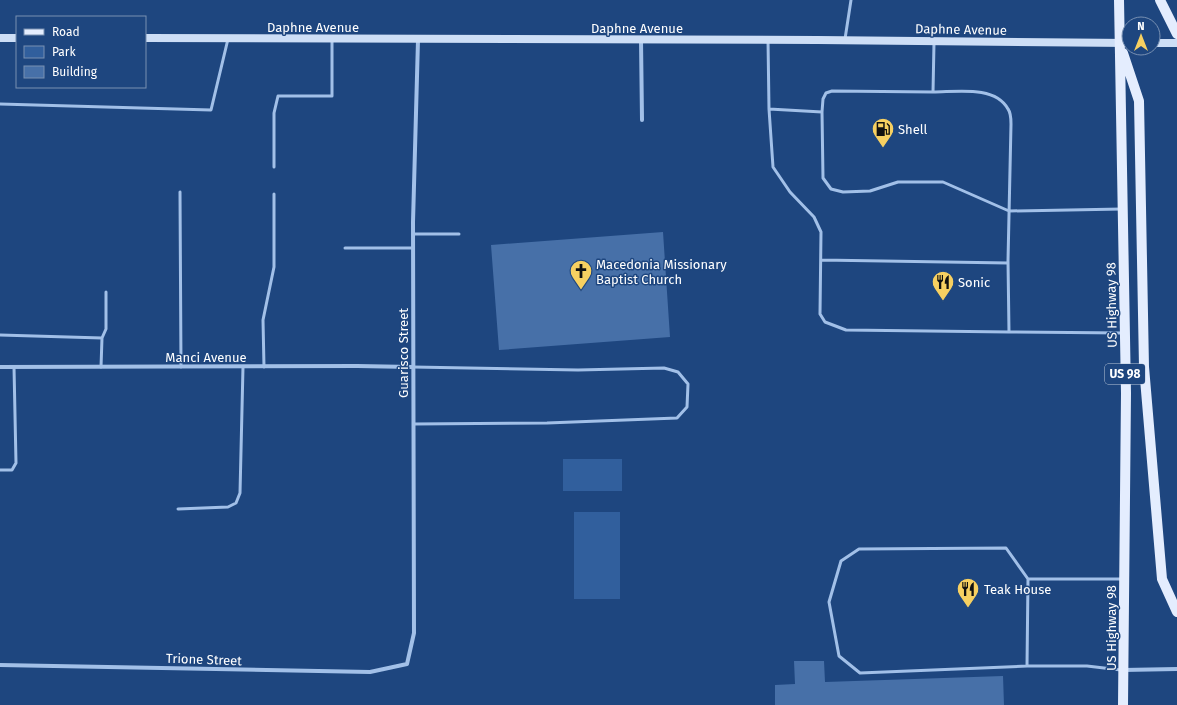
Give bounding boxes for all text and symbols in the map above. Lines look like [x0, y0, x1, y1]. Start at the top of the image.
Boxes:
legend [16, 16, 146, 88]
north arrow [1121, 16, 1161, 56]
street label: Daphne Avenue [267, 20, 359, 35]
text: N [1137, 20, 1145, 33]
street label: Daphne Avenue [591, 21, 683, 36]
street label: Daphne Avenue [915, 21, 1007, 38]
text: Road [52, 25, 80, 39]
text: Park [52, 45, 76, 59]
text: Building [52, 65, 98, 79]
fuel station icon: Shell [870, 116, 896, 149]
place label: Shell [898, 122, 928, 137]
place label: Macedonia Missionary Baptist Church [596, 257, 727, 287]
church icon: Macedonia Missionary Baptist Church [568, 258, 594, 291]
street label: US Highway 98 [1103, 262, 1120, 348]
restaurant icon: Sonic [930, 269, 956, 302]
place label: Sonic [958, 275, 990, 290]
street label: Guarisco Street [396, 308, 411, 398]
street label: Manci Avenue [165, 350, 247, 365]
road number: US 98 [1105, 364, 1145, 384]
restaurant icon: Teak House [955, 576, 981, 609]
place label: Teak House [984, 582, 1051, 597]
street label: US Highway 98 [1104, 585, 1119, 671]
street label: Trione Street [166, 651, 243, 668]

